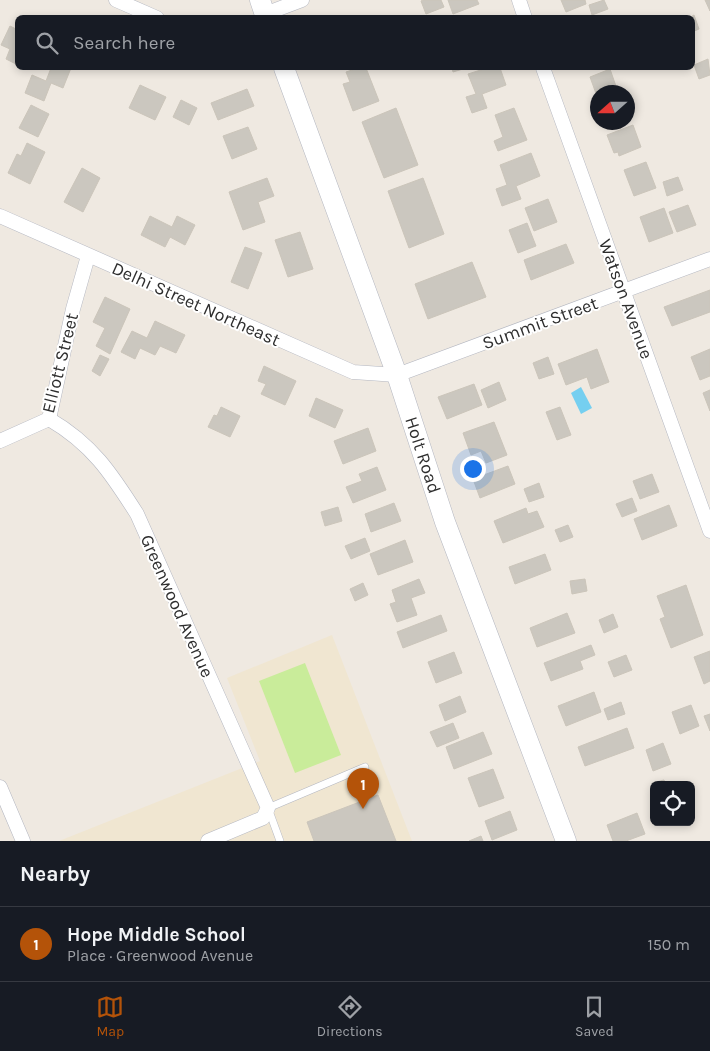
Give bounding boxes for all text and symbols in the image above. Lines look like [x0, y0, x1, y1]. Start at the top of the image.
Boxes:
search box [15, 15, 695, 70]
icon: search [33, 29, 61, 57]
text: Search here [73, 32, 175, 54]
north arrow [590, 85, 635, 130]
street label: Watson Avenue [594, 236, 658, 362]
street label: Delhi Street Northeast [108, 257, 284, 351]
street label: Summit Street [479, 292, 601, 354]
street label: Elliott Street [37, 310, 83, 415]
street label: Holt Road [400, 414, 446, 496]
your location [460, 456, 486, 482]
street label: Greenwood Avenue [136, 531, 218, 681]
pin: 1 [347, 768, 379, 809]
map controls [650, 781, 695, 826]
button: locate [650, 781, 695, 826]
text: Nearby [20, 862, 90, 886]
text: Hope Middle School [67, 924, 246, 946]
text: 1 [33, 935, 39, 954]
text: 150 m [647, 935, 690, 954]
text: Place · Greenwood Avenue [67, 946, 253, 965]
tab: Map [96, 993, 124, 1040]
tab: Directions [317, 993, 383, 1040]
tab: Saved [575, 993, 614, 1040]

